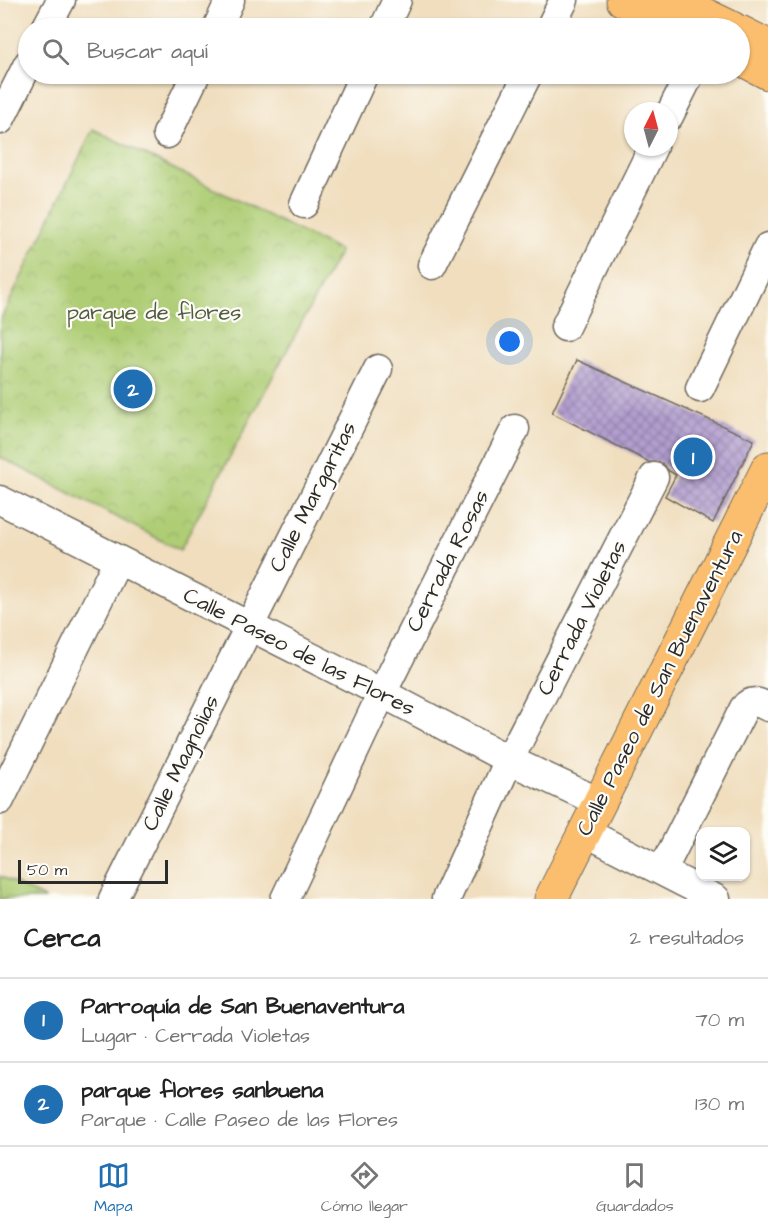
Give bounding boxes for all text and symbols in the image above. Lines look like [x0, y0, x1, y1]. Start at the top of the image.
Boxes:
search box [18, 18, 750, 84]
icon: search [39, 35, 72, 68]
text: Buscar aquí [87, 36, 208, 67]
north arrow [624, 102, 678, 156]
park label: parque de flores [67, 297, 241, 328]
your location [495, 327, 524, 356]
pin: 2 [114, 366, 152, 412]
street label: Calle Margaritas [262, 416, 365, 578]
pin: 1 [674, 434, 712, 480]
street label: Cerrada Rosas [399, 485, 497, 637]
street label: Calle Paseo de San Buenaventura [569, 525, 751, 841]
street label: Cerrada Violetas [530, 535, 634, 701]
street label: Calle Paseo de las Flores [178, 580, 420, 724]
street label: Calle Magnolias [135, 690, 228, 837]
map controls [696, 827, 750, 881]
button: layers [696, 827, 750, 881]
scale bar [18, 857, 168, 884]
text: 50 m [27, 859, 67, 881]
text: Cerca [24, 920, 101, 956]
text: 2 resultados [630, 924, 744, 952]
text: Parroquía de San Buenaventura [81, 991, 404, 1022]
text: 1 [42, 1006, 45, 1034]
text: 70 m [696, 1006, 744, 1034]
text: Lugar · Cerrada Violetas [81, 1022, 310, 1050]
text: parque flores sanbuena [81, 1075, 323, 1106]
text: 2 [38, 1090, 49, 1118]
text: 130 m [695, 1090, 744, 1118]
text: Parque · Calle Paseo de las Flores [81, 1106, 398, 1134]
tab: Mapa [94, 1159, 133, 1217]
tab: Cómo llegar [321, 1159, 408, 1217]
tab: Guardados [596, 1159, 674, 1217]

